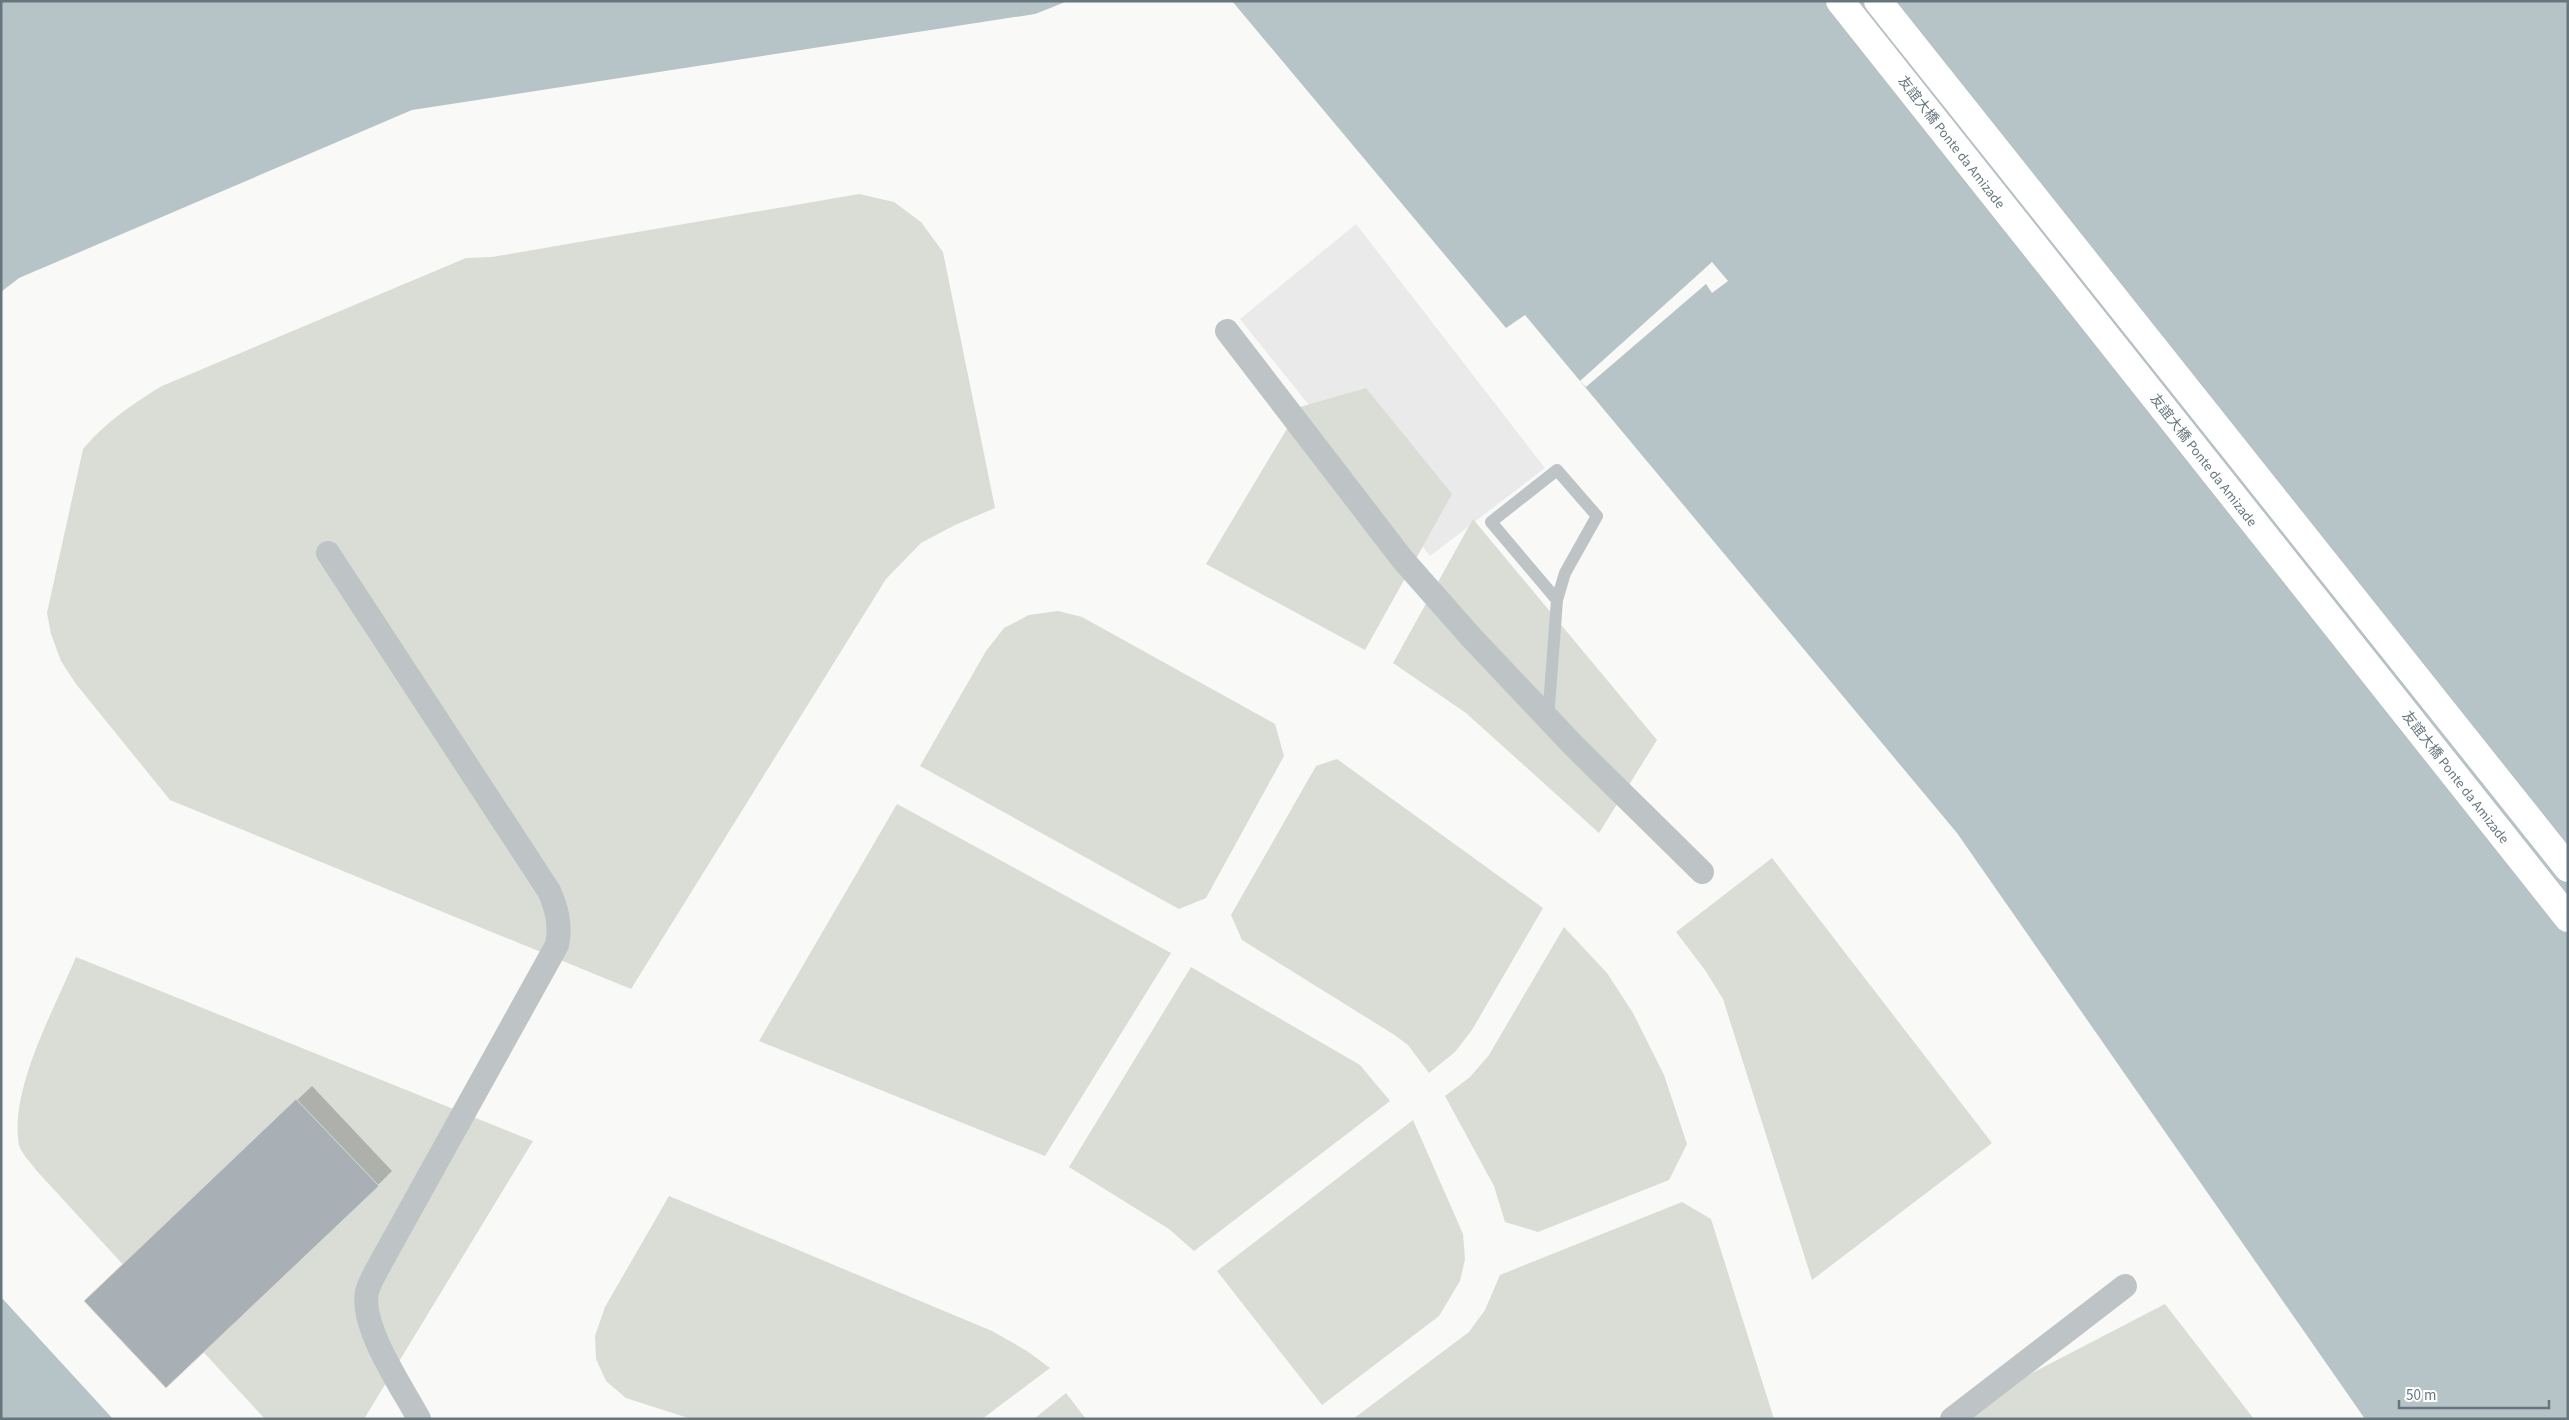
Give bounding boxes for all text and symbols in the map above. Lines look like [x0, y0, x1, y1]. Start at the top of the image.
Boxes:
street label: 友誼大橋 Ponte da Amizade [1893, 72, 2009, 213]
street label: 友誼大橋 Ponte da Amizade [2145, 390, 2261, 531]
street label: 友誼大橋 Ponte da Amizade [2397, 707, 2513, 848]
scale bar [2399, 1378, 2549, 1410]
text: 50 m [2406, 1385, 2436, 1406]

